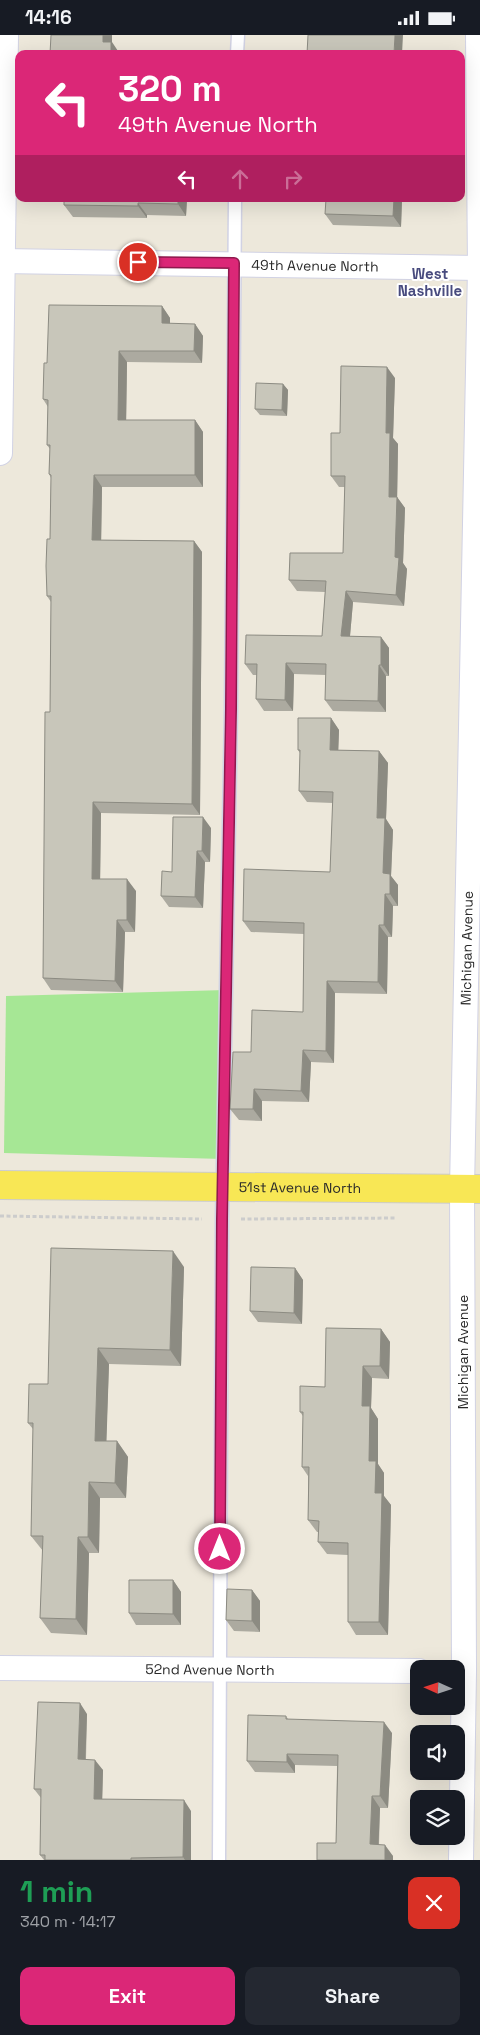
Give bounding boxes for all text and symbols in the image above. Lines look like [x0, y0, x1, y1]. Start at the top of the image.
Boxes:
text: 14:16 [25, 5, 72, 30]
text: 320 m [118, 67, 222, 111]
icon: left [35, 70, 100, 135]
text: 49th Avenue North [118, 110, 318, 138]
icon: left [173, 165, 201, 193]
icon: ahead [226, 165, 254, 193]
icon: right [279, 165, 307, 193]
pin [117, 241, 159, 283]
icon: arrive [124, 248, 152, 276]
street label: 49th Avenue North [251, 256, 379, 276]
district label: West Nashville [398, 264, 463, 300]
street label: Michigan Avenue [457, 891, 477, 1006]
street label: 51st Avenue North [239, 1178, 361, 1197]
street label: Michigan Avenue [454, 1295, 472, 1409]
position arrow [193, 1522, 245, 1574]
street label: 52nd Avenue North [145, 1660, 275, 1679]
north arrow [410, 1660, 465, 1715]
map controls [410, 1660, 465, 1845]
button: sound [410, 1725, 465, 1780]
button: layers [410, 1790, 465, 1845]
text: 1 min [20, 1872, 93, 1911]
button: close [408, 1877, 460, 1929]
text: 340 m · 14:17 [20, 1911, 115, 1932]
button: Exit [20, 1967, 235, 2025]
button: Share [245, 1967, 460, 2025]

